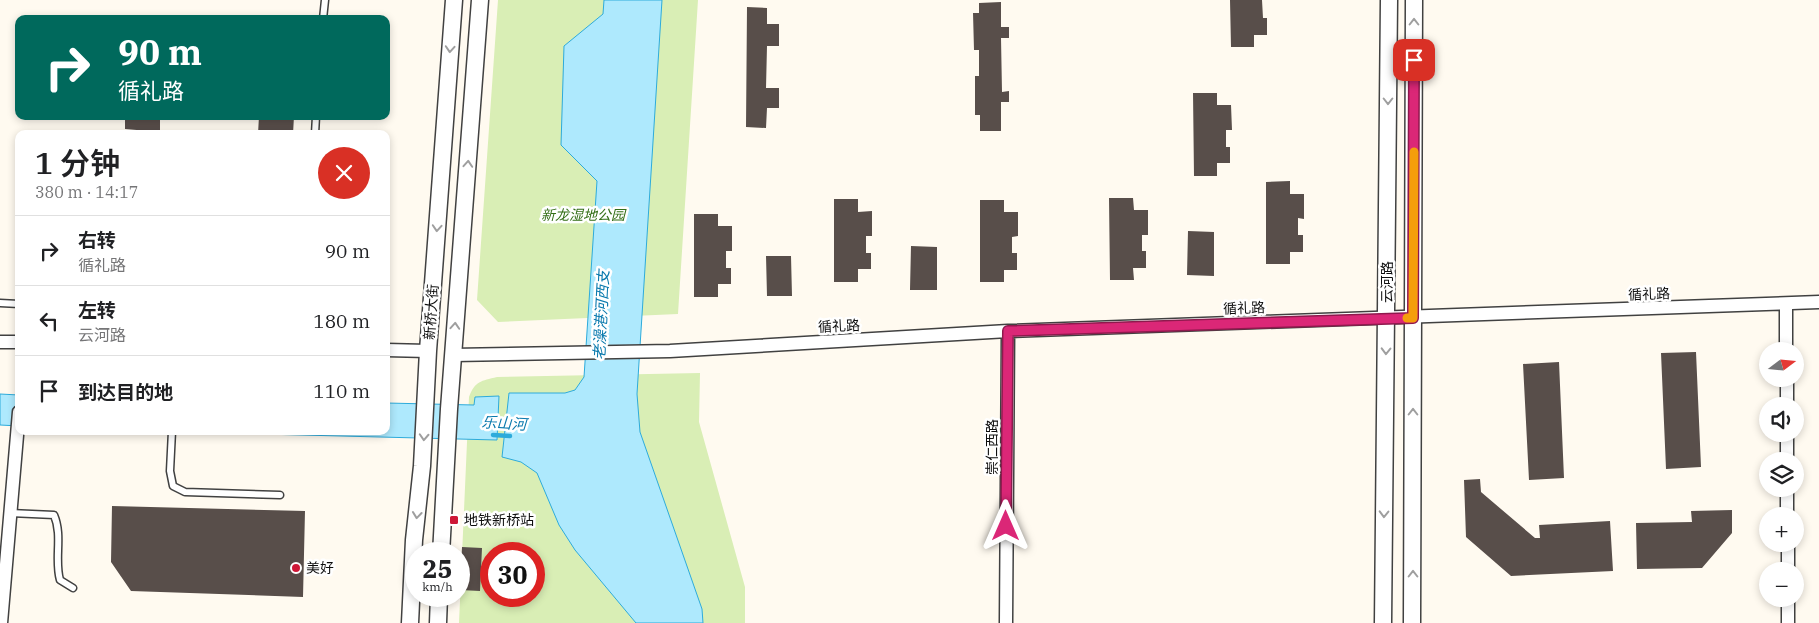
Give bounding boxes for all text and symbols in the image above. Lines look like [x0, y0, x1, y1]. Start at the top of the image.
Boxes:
one-way arrow [1409, 18, 1419, 26]
text: 90 m [118, 29, 202, 75]
icon: right [35, 35, 100, 100]
pin [1393, 39, 1435, 81]
one-way arrow [445, 45, 456, 53]
icon: arrive [1400, 46, 1428, 74]
text: 循礼路 [118, 76, 184, 105]
one-way arrow [1383, 98, 1393, 105]
text: 1 分钟 [35, 143, 120, 182]
button: close [318, 147, 370, 199]
one-way arrow [462, 159, 473, 167]
text: 380 m · 14:17 [35, 182, 138, 202]
park label: 新龙湿地公园 [541, 206, 627, 224]
one-way arrow [432, 224, 443, 232]
text: 右转 [78, 228, 116, 252]
icon: right [35, 237, 63, 265]
text: 90 m [325, 239, 370, 263]
text: 循礼路 [78, 255, 126, 275]
street label: 云河路 [1378, 261, 1396, 303]
water label: 老澡港河西支 [589, 268, 613, 360]
street label: 新桥大街 [420, 283, 442, 341]
street label: 循礼路 [1628, 284, 1670, 304]
text: 左转 [78, 298, 116, 322]
street label: 循礼路 [1223, 298, 1265, 318]
icon: left [35, 307, 63, 335]
text: 180 m [313, 309, 370, 333]
street label: 循礼路 [818, 316, 860, 336]
one-way arrow [450, 321, 461, 329]
text: 云河路 [78, 325, 126, 345]
north arrow [1759, 342, 1804, 388]
map controls [1759, 342, 1804, 607]
one-way arrow [1381, 348, 1391, 355]
icon: arrive [35, 377, 63, 405]
text: 110 m [313, 379, 370, 403]
text: 到达目的地 [78, 380, 173, 404]
button: sound [1759, 397, 1804, 442]
one-way arrow [1408, 408, 1418, 416]
water label: 乐山河 [481, 412, 530, 434]
street label: 崇仁西路 [983, 419, 1001, 475]
one-way arrow [419, 434, 430, 442]
button: layers [1759, 452, 1804, 497]
position arrow [979, 499, 1031, 551]
button: + [1759, 507, 1804, 552]
one-way arrow [1379, 510, 1389, 518]
one-way arrow [412, 511, 423, 519]
place label: 地铁新桥站 [464, 511, 534, 529]
marker: 地铁新桥站 [448, 514, 460, 526]
speed limit sign: 30 [480, 542, 545, 607]
text: 25 [422, 552, 453, 585]
place label: 美好 [306, 559, 334, 577]
marker: 美好 [290, 562, 302, 574]
button: − [1759, 562, 1804, 607]
one-way arrow [1408, 570, 1418, 578]
text: km/h [422, 579, 453, 594]

